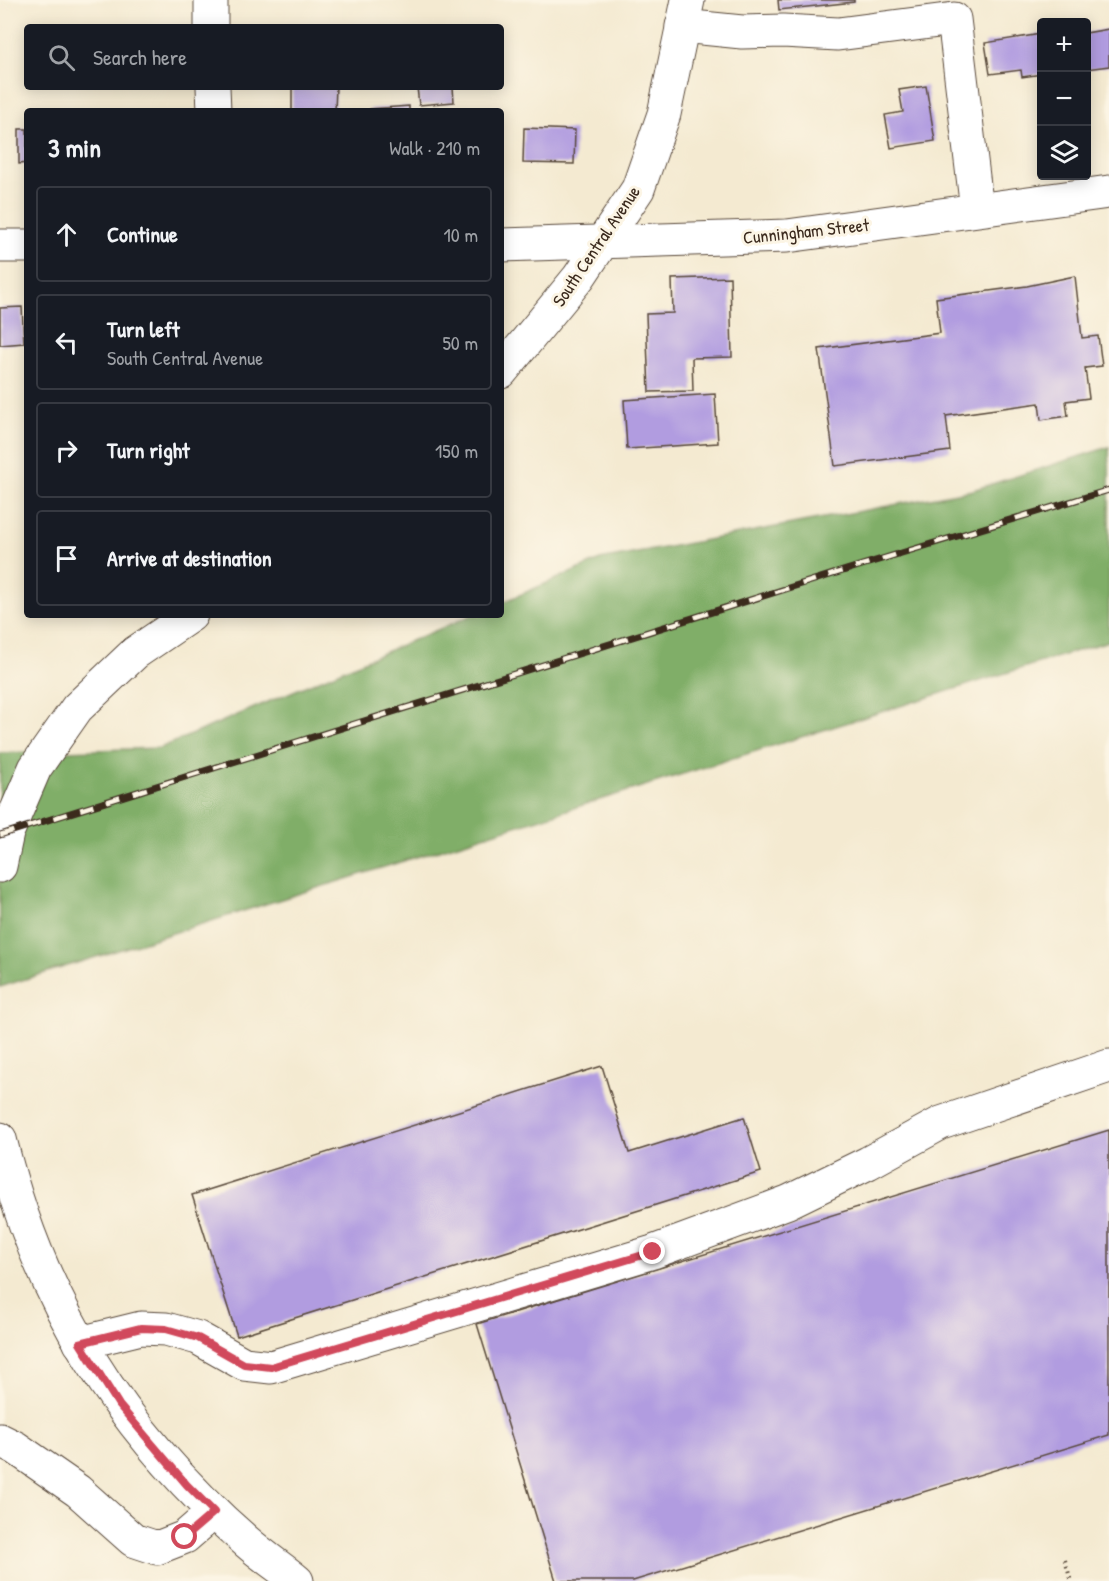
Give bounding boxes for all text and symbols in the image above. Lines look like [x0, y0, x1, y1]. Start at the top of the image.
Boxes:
map controls [1037, 18, 1091, 180]
button: + [1037, 18, 1091, 72]
search box [24, 24, 504, 90]
icon: search [45, 41, 78, 74]
text: Search here [93, 42, 187, 72]
button: − [1037, 72, 1091, 126]
button: layers [1037, 126, 1091, 180]
text: 3 min [48, 130, 101, 165]
text: Walk · 210 m [389, 134, 480, 161]
street label: South Central Avenue [546, 181, 646, 311]
street label: Cunningham Street [742, 212, 871, 250]
icon: ahead [50, 218, 83, 251]
text: Continue [107, 219, 178, 249]
text: 10 m [444, 221, 478, 248]
text: Turn left [107, 314, 180, 344]
icon: left [50, 326, 83, 359]
text: 50 m [442, 329, 478, 356]
text: South Central Avenue [107, 344, 263, 371]
icon: right [50, 434, 83, 467]
text: Turn right [107, 435, 190, 465]
text: 150 m [435, 437, 478, 464]
icon: arrive [50, 542, 83, 575]
text: Arrive at destination [107, 543, 272, 573]
route end [639, 1238, 665, 1264]
route start [171, 1523, 197, 1549]

